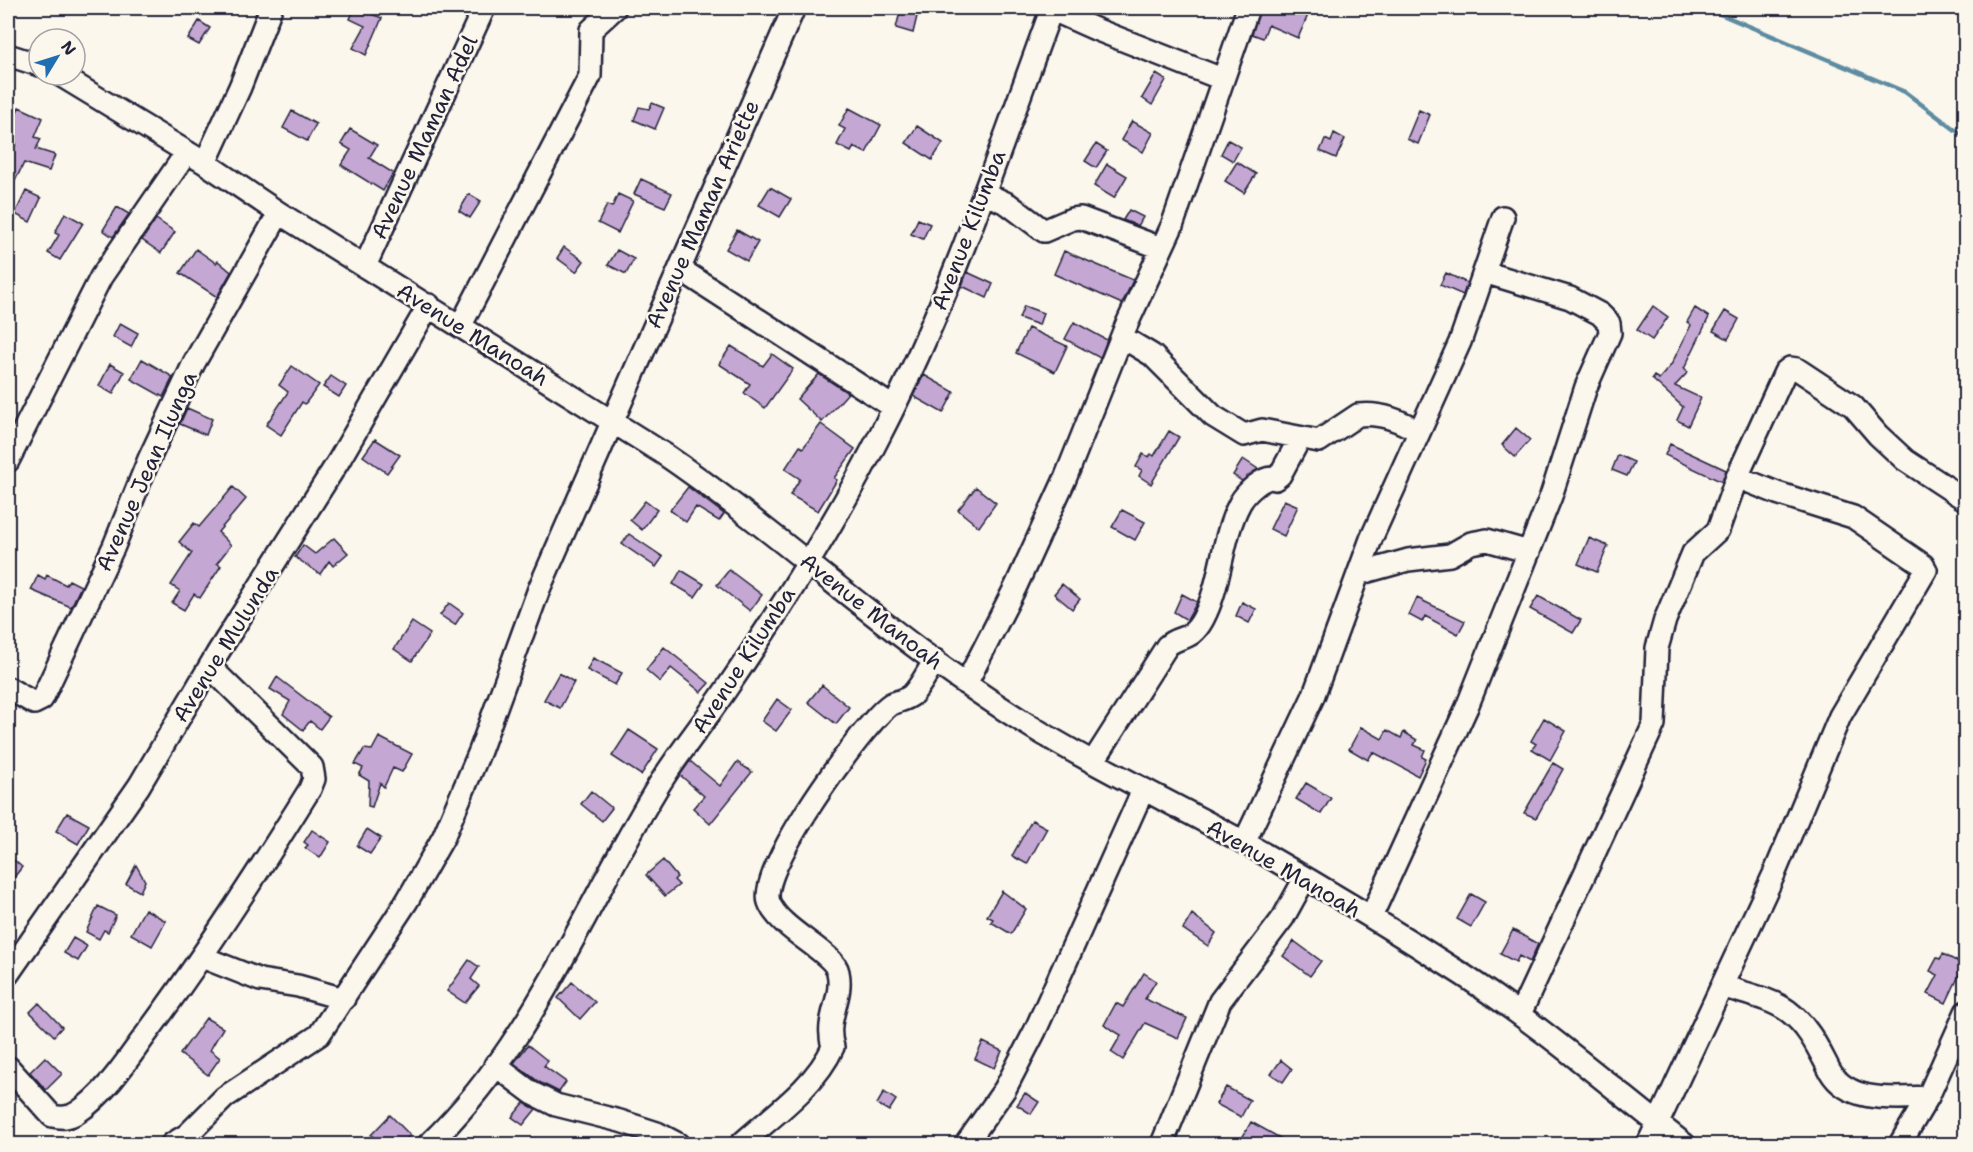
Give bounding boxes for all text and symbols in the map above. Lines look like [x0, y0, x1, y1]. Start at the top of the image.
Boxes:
north arrow [27, 27, 87, 87]
street label: Avenue Maman Adel [364, 30, 485, 244]
text: N [56, 37, 81, 60]
street label: Avenue Maman Ariette [639, 95, 766, 333]
street label: Avenue Kilumba [925, 146, 1012, 314]
street label: Avenue Manoah [391, 276, 554, 393]
street label: Avenue Jean Ilunga [89, 366, 204, 576]
street label: Avenue Manoah [794, 546, 949, 676]
street label: Avenue Mulunda [166, 561, 285, 728]
street label: Avenue Kilumba [685, 581, 802, 739]
street label: Avenue Manoah [1201, 812, 1366, 924]

